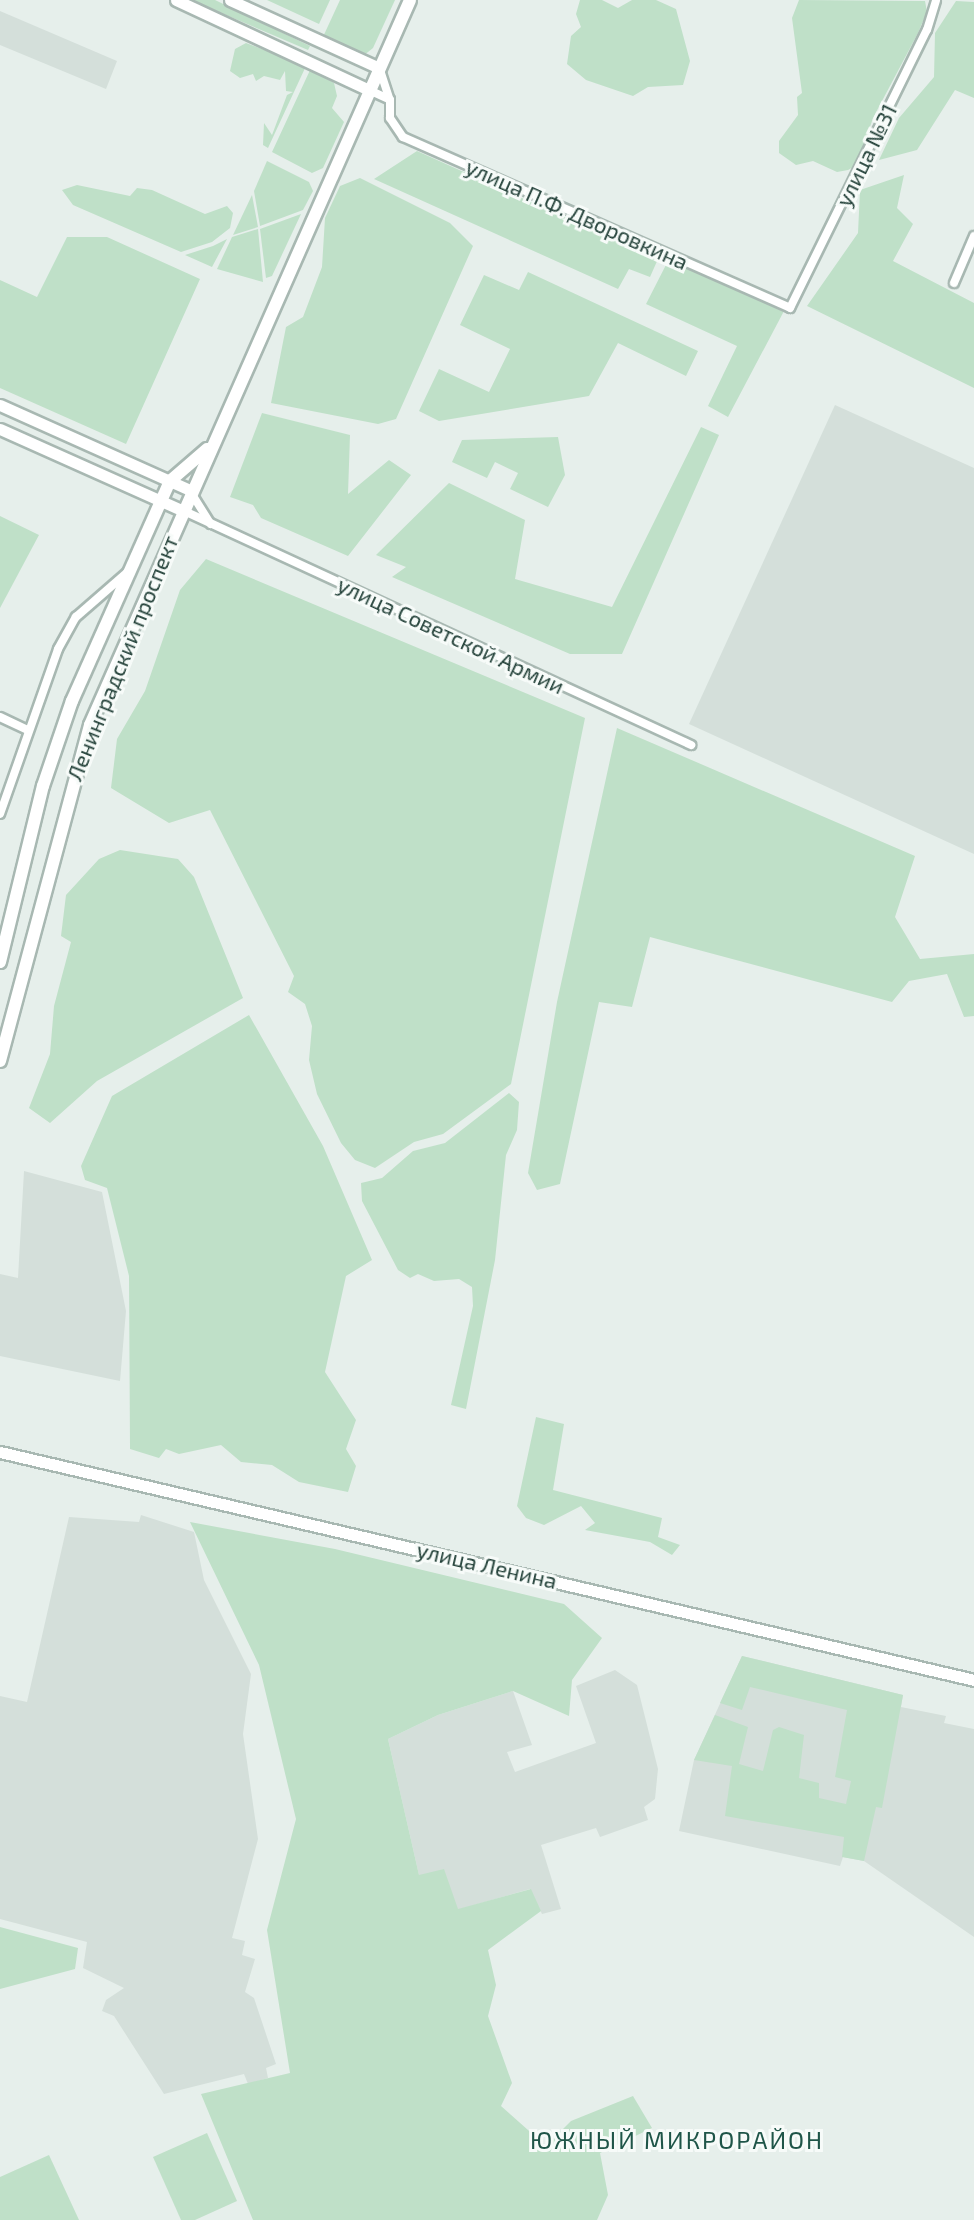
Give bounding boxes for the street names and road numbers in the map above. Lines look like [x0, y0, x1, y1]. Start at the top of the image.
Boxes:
street label: улица №31 [830, 99, 902, 211]
street label: улица П.Ф. Дворовкина [462, 153, 692, 275]
street label: Ленинградский проспект [61, 532, 183, 784]
street label: улица Советской Армии [333, 571, 569, 699]
street label: улица Ленина [414, 1536, 560, 1594]

